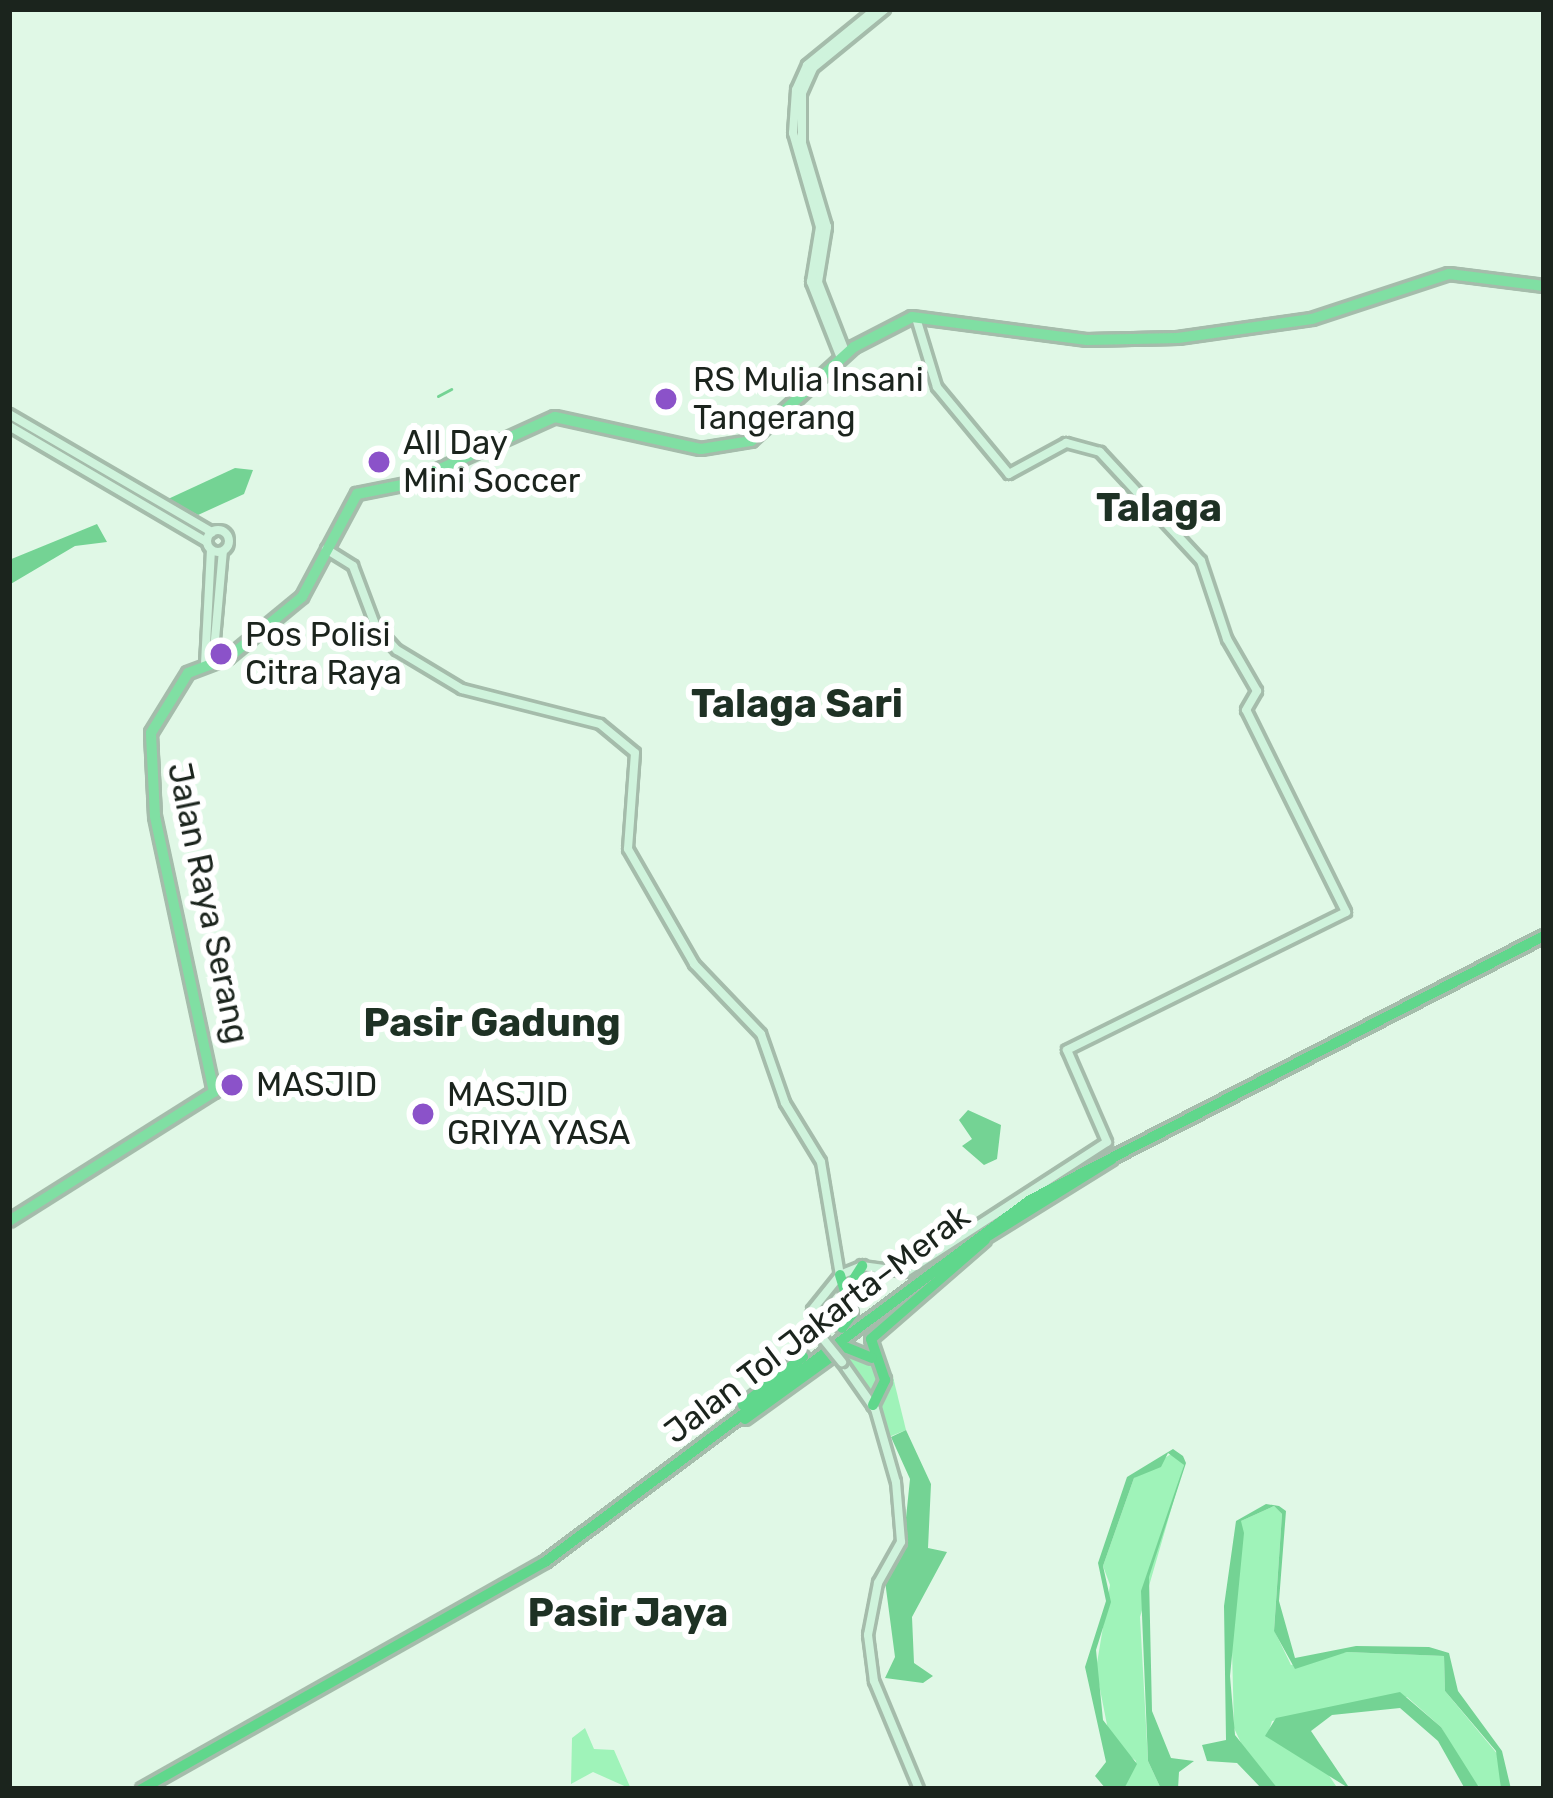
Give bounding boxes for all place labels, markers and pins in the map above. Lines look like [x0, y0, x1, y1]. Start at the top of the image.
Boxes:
place label: RS Mulia Insani Tangerang [693, 360, 924, 438]
marker: RS Mulia Insani Tangerang [650, 383, 682, 415]
place label: All Day Mini Soccer [403, 423, 580, 501]
marker: All Day Mini Soccer [366, 449, 392, 475]
place label: Pos Polisi Citra Raya [245, 615, 402, 693]
marker: Pos Polisi Citra Raya [208, 641, 234, 667]
place label: MASJID [256, 1065, 377, 1105]
marker: MASJID [219, 1072, 245, 1098]
place label: MASJID GRIYA YASA [447, 1075, 632, 1153]
marker: MASJID GRIYA YASA [410, 1101, 436, 1127]

